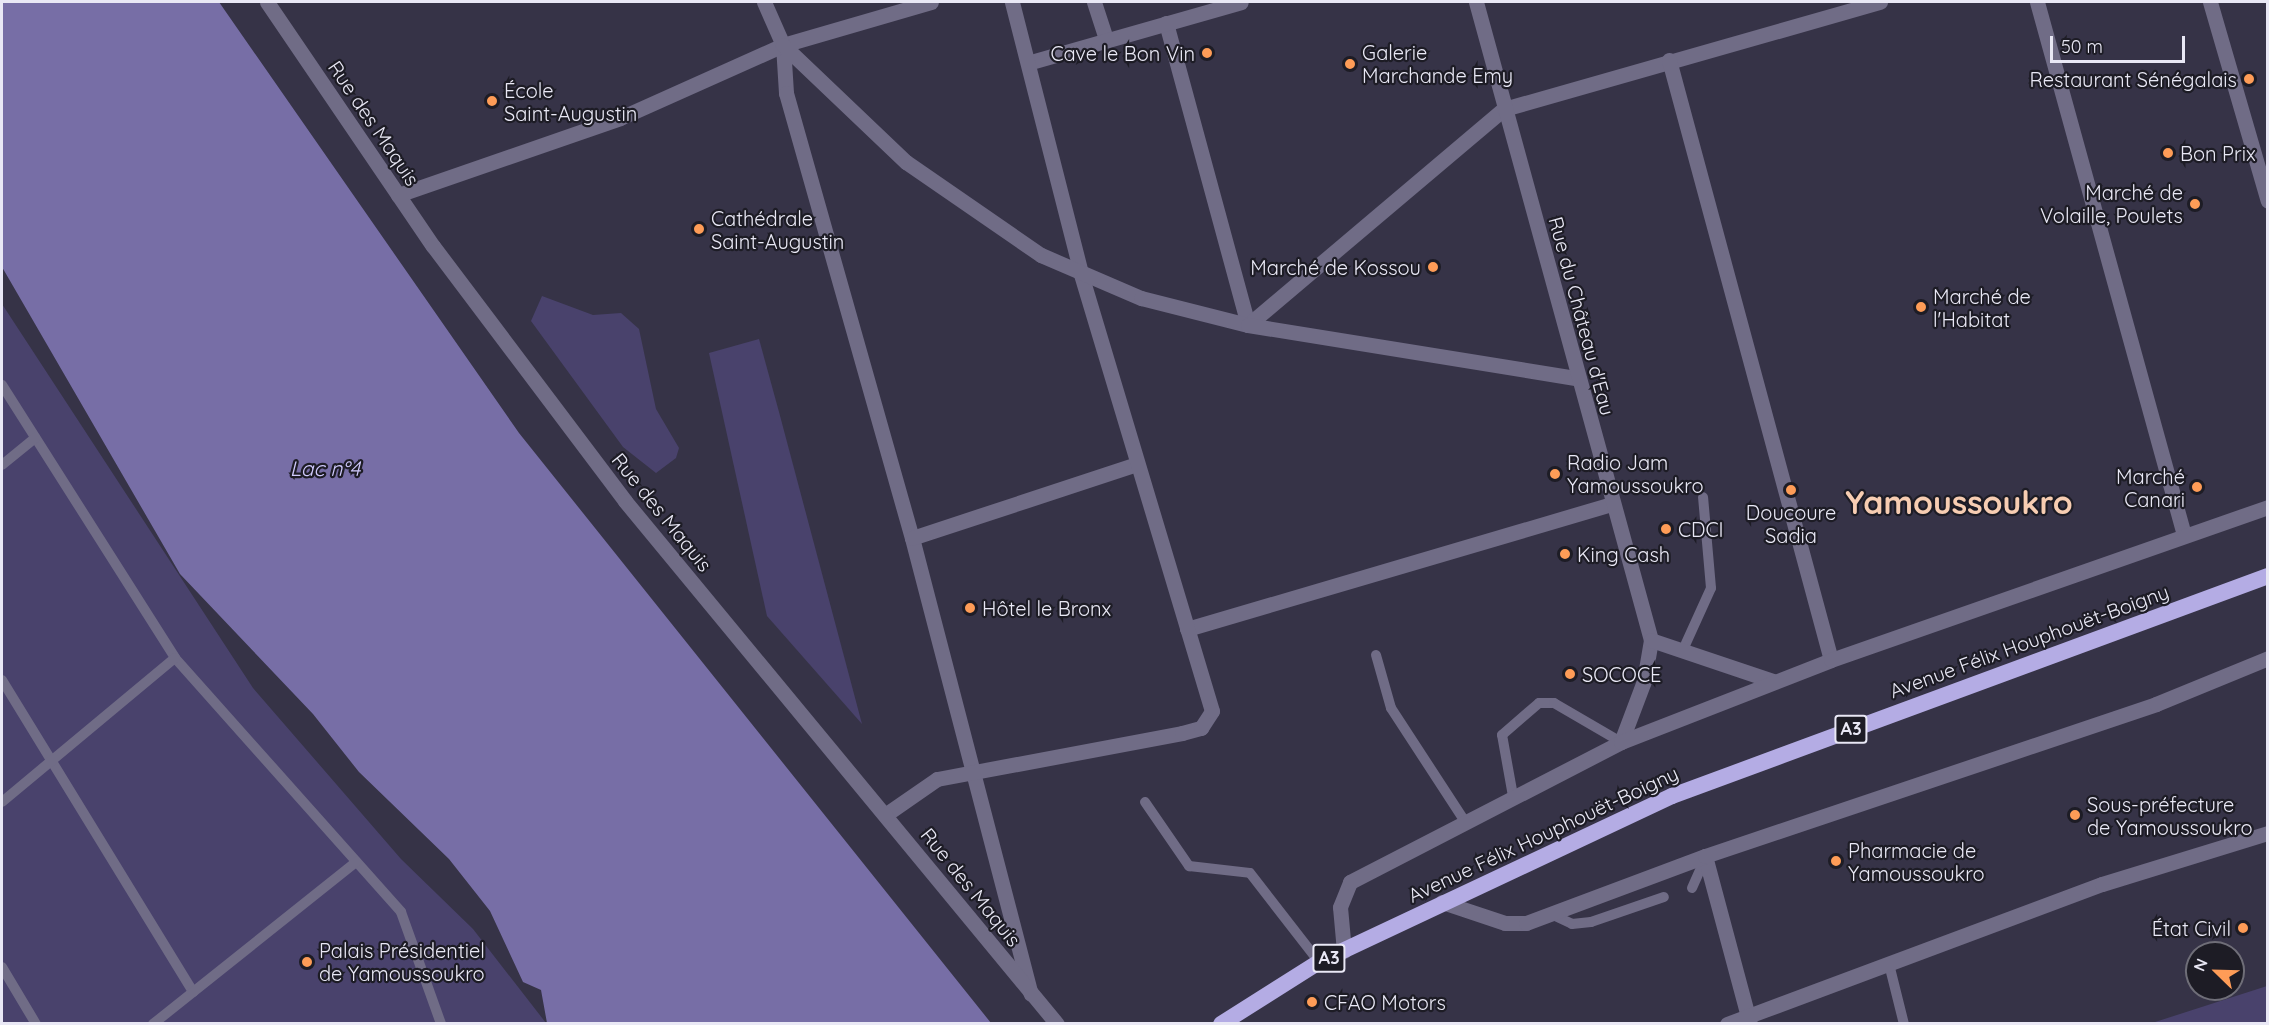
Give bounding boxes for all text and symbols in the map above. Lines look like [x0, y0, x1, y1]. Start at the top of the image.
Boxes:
scale bar [2053, 24, 2188, 62]
text: 50 m [2061, 35, 2103, 58]
place label: Galerie Marchande Emy [1362, 40, 1513, 87]
place label: Cave le Bon Vin [1050, 41, 1195, 65]
marker: Cave le Bon Vin [1200, 46, 1214, 60]
street label: Rue des Maquis [323, 56, 425, 190]
marker: Galerie Marchande Emy [1343, 57, 1357, 71]
place label: Restaurant Sénégalais [2029, 67, 2237, 91]
marker: Restaurant Sénégalais [2242, 72, 2256, 86]
place label: École Saint-Augustin [504, 78, 637, 125]
marker: École Saint-Augustin [485, 94, 499, 108]
place label: Bon Prix [2180, 141, 2256, 165]
marker: Bon Prix [2161, 146, 2175, 160]
place label: Marché de Volaille, Poulets [2040, 180, 2183, 227]
marker: Marché de Volaille, Poulets [2188, 197, 2202, 211]
place label: Cathédrale Saint-Augustin [711, 206, 844, 253]
street label: Rue du Château d'Eau [1544, 214, 1620, 418]
marker: Cathédrale Saint-Augustin [692, 222, 706, 236]
place label: Marché de Kossou [1250, 255, 1421, 279]
marker: Marché de Kossou [1426, 260, 1440, 274]
place label: Marché de l'Habitat [1933, 284, 2031, 331]
marker: Marché de l'Habitat [1914, 300, 1928, 314]
street label: Rue des Maquis [607, 448, 717, 576]
place label: Radio Jam Yamoussoukro [1567, 450, 1704, 497]
water label: Lac n°4 [290, 455, 360, 481]
place label: Marché Canari [2116, 464, 2185, 511]
marker: Radio Jam Yamoussoukro [1548, 467, 1562, 481]
marker: Marché Canari [2190, 480, 2204, 494]
marker: Doucoure Sadia [1784, 483, 1798, 497]
district label: Yamoussoukro [1845, 483, 2073, 521]
place label: Doucoure Sadia [1746, 500, 1836, 547]
place label: CDCI [1678, 517, 1723, 541]
marker: CDCI [1659, 522, 1673, 536]
place label: King Cash [1577, 542, 1670, 566]
marker: King Cash [1558, 547, 1572, 561]
street label: Avenue Félix Houphouët-Boigny [1886, 579, 2172, 703]
place label: Hôtel le Bronx [982, 596, 1111, 620]
marker: Hôtel le Bronx [963, 601, 977, 615]
place label: SOCOCE [1582, 662, 1661, 686]
marker: SOCOCE [1563, 667, 1577, 681]
road number: A3 [1833, 714, 1869, 744]
street label: Avenue Félix Houphouët-Boigny [1404, 761, 1682, 907]
place label: Sous-préfecture de Yamoussoukro [2087, 792, 2252, 839]
marker: Sous-préfecture de Yamoussoukro [2068, 808, 2082, 822]
street label: Rue des Maquis [916, 823, 1026, 951]
place label: Pharmacie de Yamoussoukro [1848, 838, 1985, 885]
marker: Pharmacie de Yamoussoukro [1829, 854, 1843, 868]
place label: État Civil [2152, 916, 2231, 940]
marker: État Civil [2236, 921, 2250, 935]
place label: Palais Présidentiel de Yamoussoukro [319, 939, 485, 986]
north arrow [2185, 941, 2245, 1001]
road number: A3 [1311, 943, 1347, 973]
marker: Palais Présidentiel de Yamoussoukro [300, 955, 314, 969]
text: N [2189, 955, 2212, 974]
place label: CFAO Motors [1324, 990, 1446, 1014]
marker: CFAO Motors [1305, 995, 1319, 1009]

